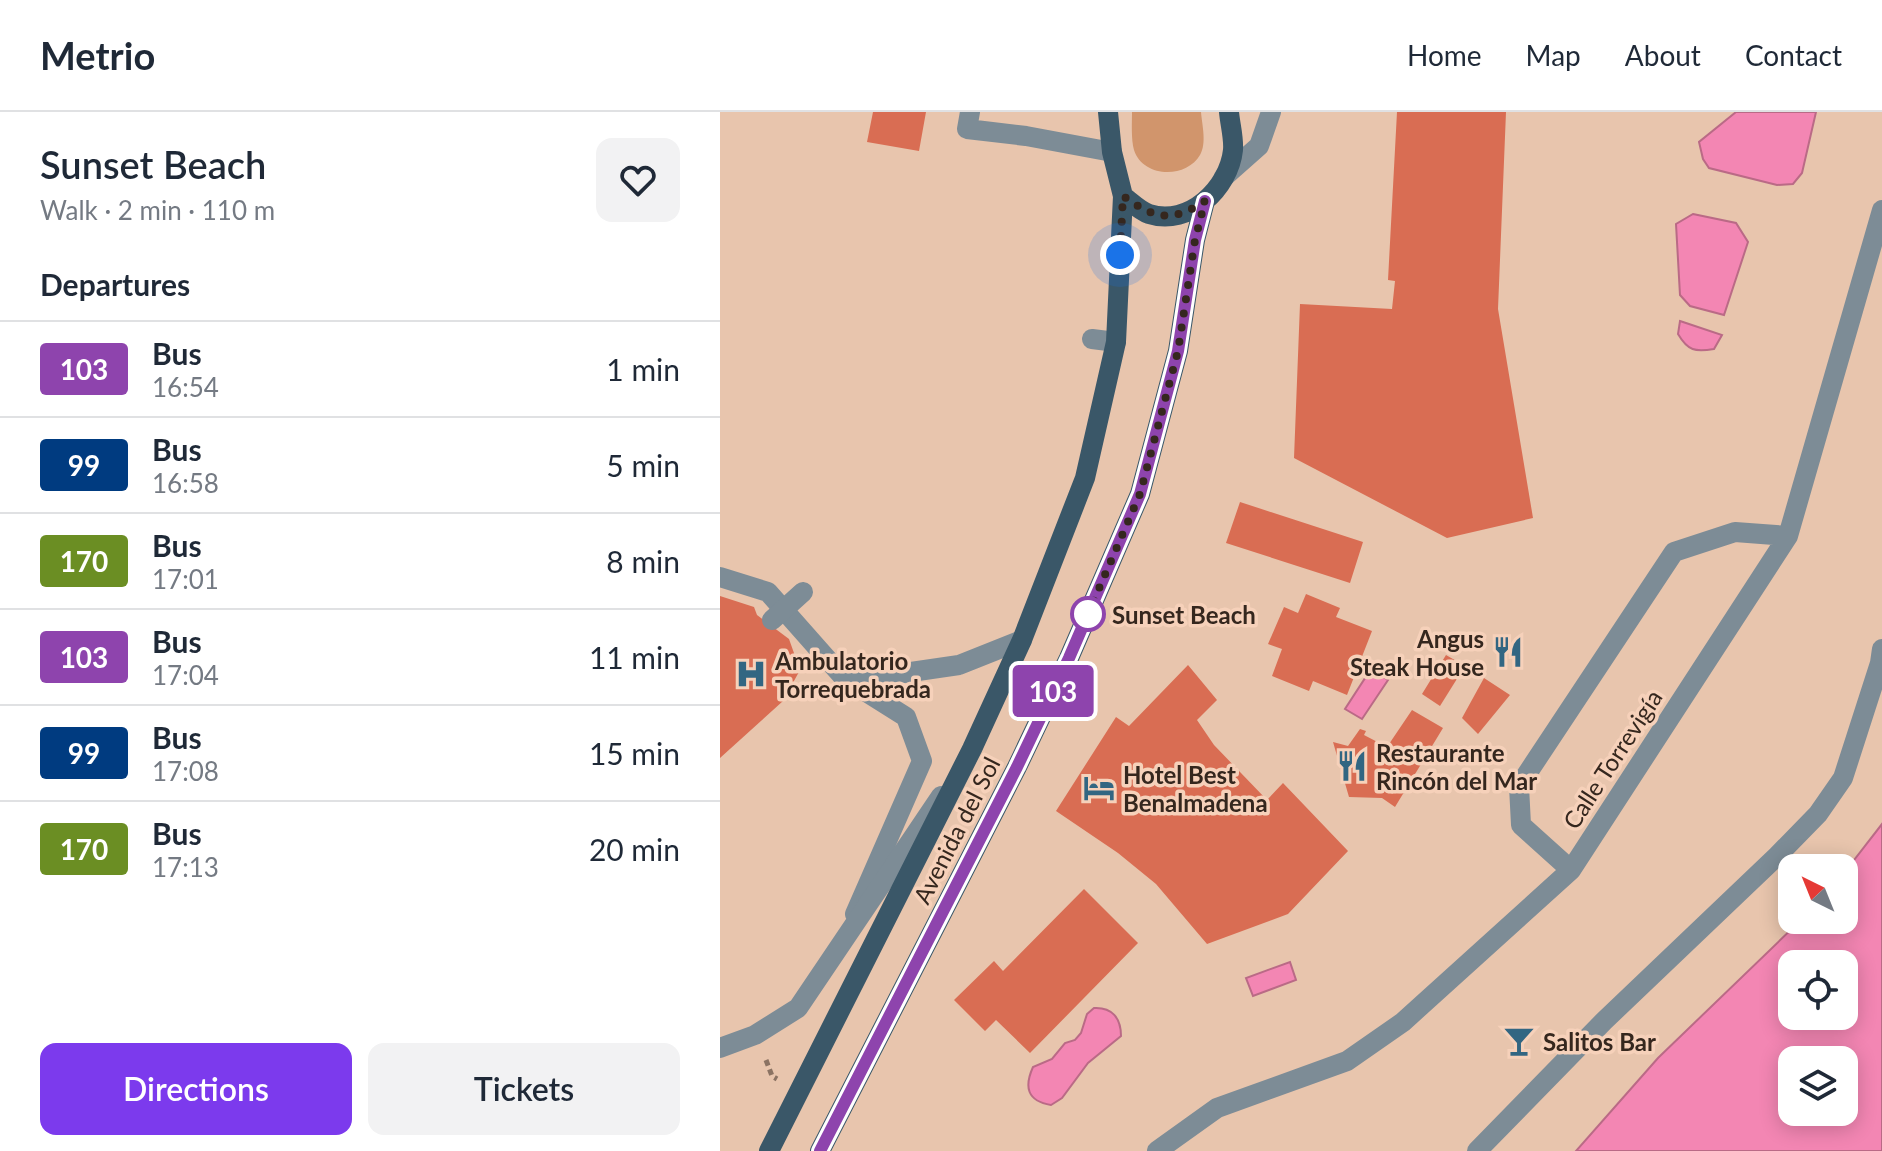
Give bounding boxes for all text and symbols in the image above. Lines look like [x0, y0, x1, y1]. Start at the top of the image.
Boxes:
text: Metrio [40, 32, 155, 78]
text: Home [1407, 38, 1482, 72]
text: Map [1526, 38, 1581, 72]
text: About [1625, 38, 1701, 72]
text: Contact [1745, 38, 1842, 72]
button: heart [596, 138, 680, 222]
text: Sunset Beach [40, 141, 266, 187]
text: Walk · 2 min · 110 m [40, 194, 275, 226]
your location [1100, 235, 1140, 275]
text: Departures [40, 266, 190, 302]
text: Bus [152, 335, 202, 371]
text: 1 min [606, 351, 680, 387]
text: 103 [60, 352, 108, 386]
text: 16:54 [152, 371, 219, 403]
text: Bus [152, 431, 202, 467]
text: 5 min [606, 447, 680, 483]
text: 99 [68, 448, 100, 482]
text: 16:58 [152, 467, 219, 499]
text: Bus [152, 527, 202, 563]
text: 8 min [606, 543, 680, 579]
text: 170 [60, 544, 108, 578]
text: 17:01 [152, 563, 219, 595]
marker: Sunset Beach [1071, 597, 1105, 631]
place label: Sunset Beach [1112, 600, 1256, 629]
text: Bus [152, 623, 202, 659]
place label: Angus Steak House [1350, 624, 1484, 681]
restaurant icon: Angus Steak House [1491, 635, 1525, 669]
text: 11 min [589, 639, 680, 675]
text: 103 [60, 640, 108, 674]
place label: Ambulatorio Torrequebrada [774, 646, 931, 703]
hospital icon: Ambulatorio Torrequebrada [734, 657, 768, 691]
text: 17:04 [152, 659, 219, 691]
line badge: 103 [1007, 665, 1099, 717]
text: 103 [1029, 674, 1077, 708]
street label: Calle Torrevigía [1556, 684, 1668, 834]
text: Bus [152, 719, 202, 755]
text: 15 min [589, 735, 680, 771]
text: 99 [68, 736, 100, 770]
place label: Restaurante Rincón del Mar [1376, 738, 1537, 795]
restaurant icon: Restaurante Rincón del Mar [1335, 749, 1369, 783]
street label: Avenida del Sol [907, 752, 1005, 908]
text: 17:08 [152, 755, 219, 787]
place label: Hotel Best Benalmadena [1123, 760, 1268, 817]
hotel icon: Hotel Best Benalmadena [1082, 771, 1116, 805]
text: Bus [152, 815, 202, 851]
text: 20 min [589, 831, 680, 867]
text: 170 [60, 832, 108, 866]
text: 17:13 [152, 851, 219, 883]
north arrow [1778, 854, 1858, 934]
map controls [1778, 854, 1858, 1126]
button: locate [1778, 950, 1858, 1030]
bar icon: Salitos Bar [1502, 1024, 1536, 1058]
place label: Salitos Bar [1543, 1027, 1656, 1056]
button: Directions [40, 1043, 352, 1135]
button: Tickets [368, 1043, 680, 1135]
button: layers [1778, 1046, 1858, 1126]

